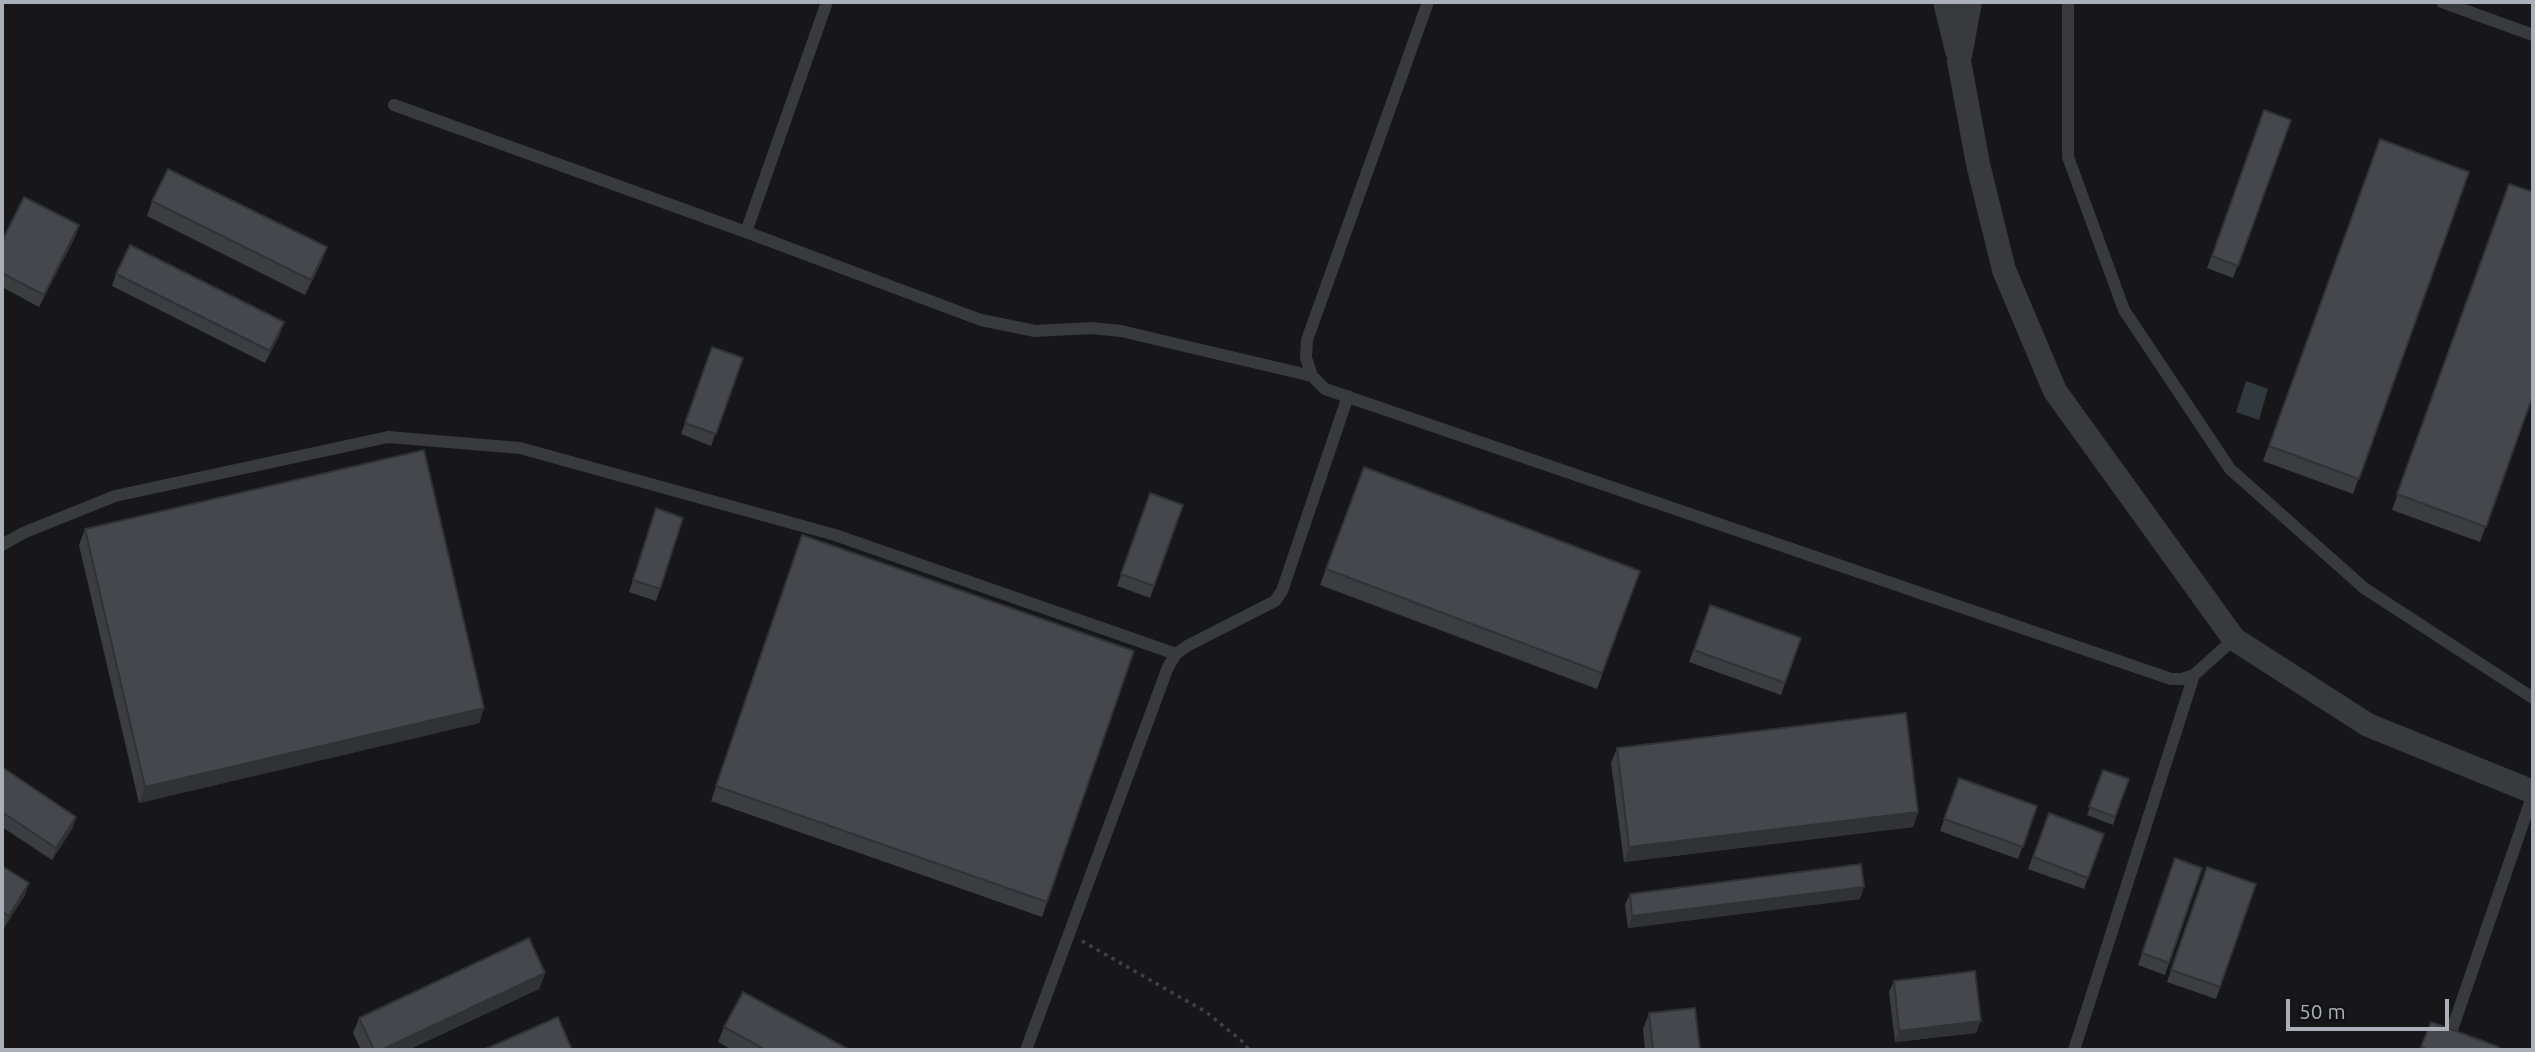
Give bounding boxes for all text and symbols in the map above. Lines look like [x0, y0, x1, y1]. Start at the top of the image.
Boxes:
scale bar [2290, 986, 2453, 1030]
text: 50 m [2299, 999, 2346, 1023]

